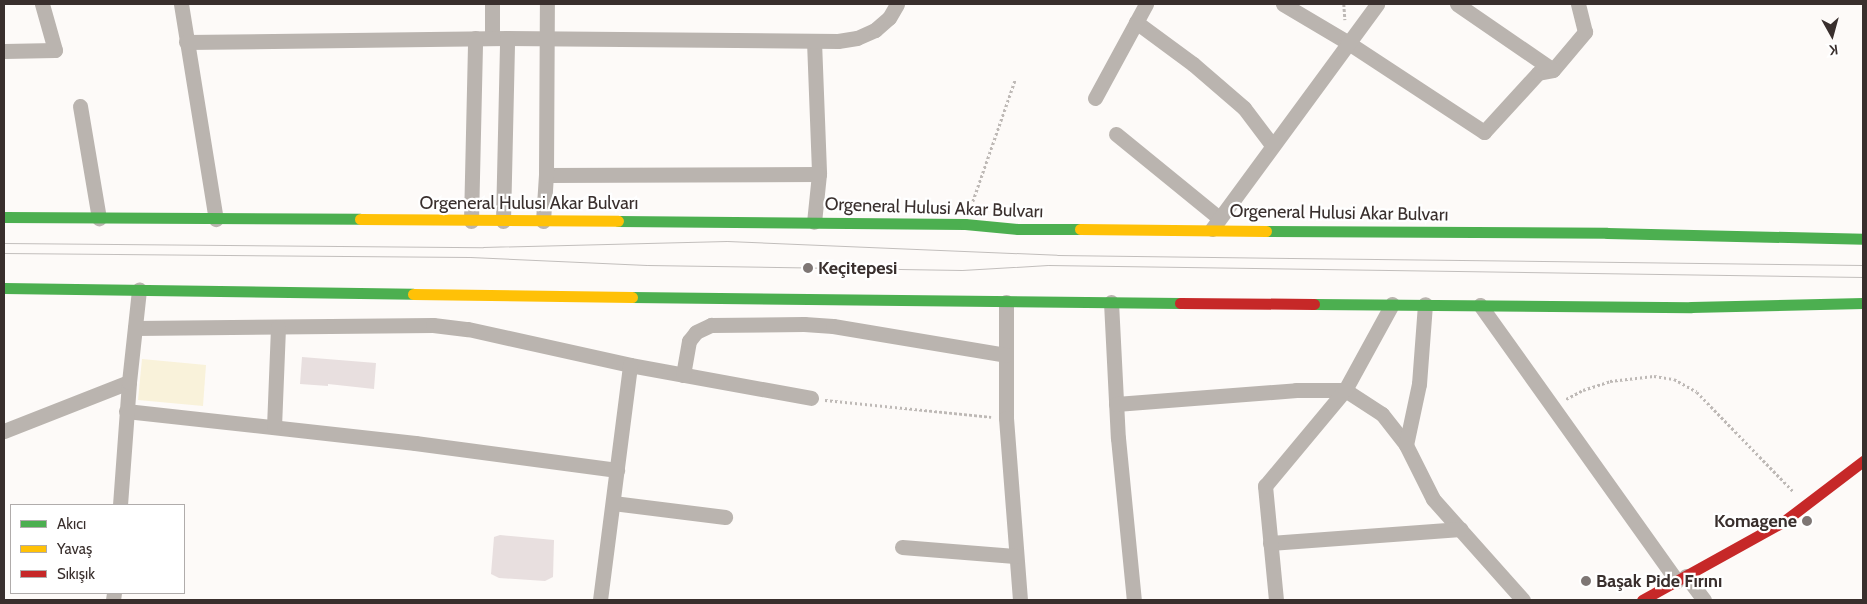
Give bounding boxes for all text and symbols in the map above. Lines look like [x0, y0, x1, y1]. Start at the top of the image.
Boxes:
north arrow [1807, 10, 1857, 60]
text: K [1828, 40, 1839, 59]
street label: Orgeneral Hulusi Akar Bulvarı [420, 192, 638, 214]
street label: Orgeneral Hulusi Akar Bulvarı [824, 193, 1044, 223]
street label: Orgeneral Hulusi Akar Bulvarı [1229, 200, 1449, 226]
place label: Keçitepesi [818, 257, 897, 279]
marker: Keçitepesi [802, 262, 814, 274]
legend [10, 504, 185, 594]
place label: Komagene [1714, 510, 1797, 532]
text: Akıcı [57, 515, 86, 533]
marker: Komagene [1801, 515, 1813, 527]
text: Yavaş [57, 540, 92, 558]
text: Sıkışık [57, 565, 95, 583]
place label: Başak Pide Fırını [1596, 570, 1722, 592]
marker: Başak Pide Fırını [1580, 575, 1592, 587]

